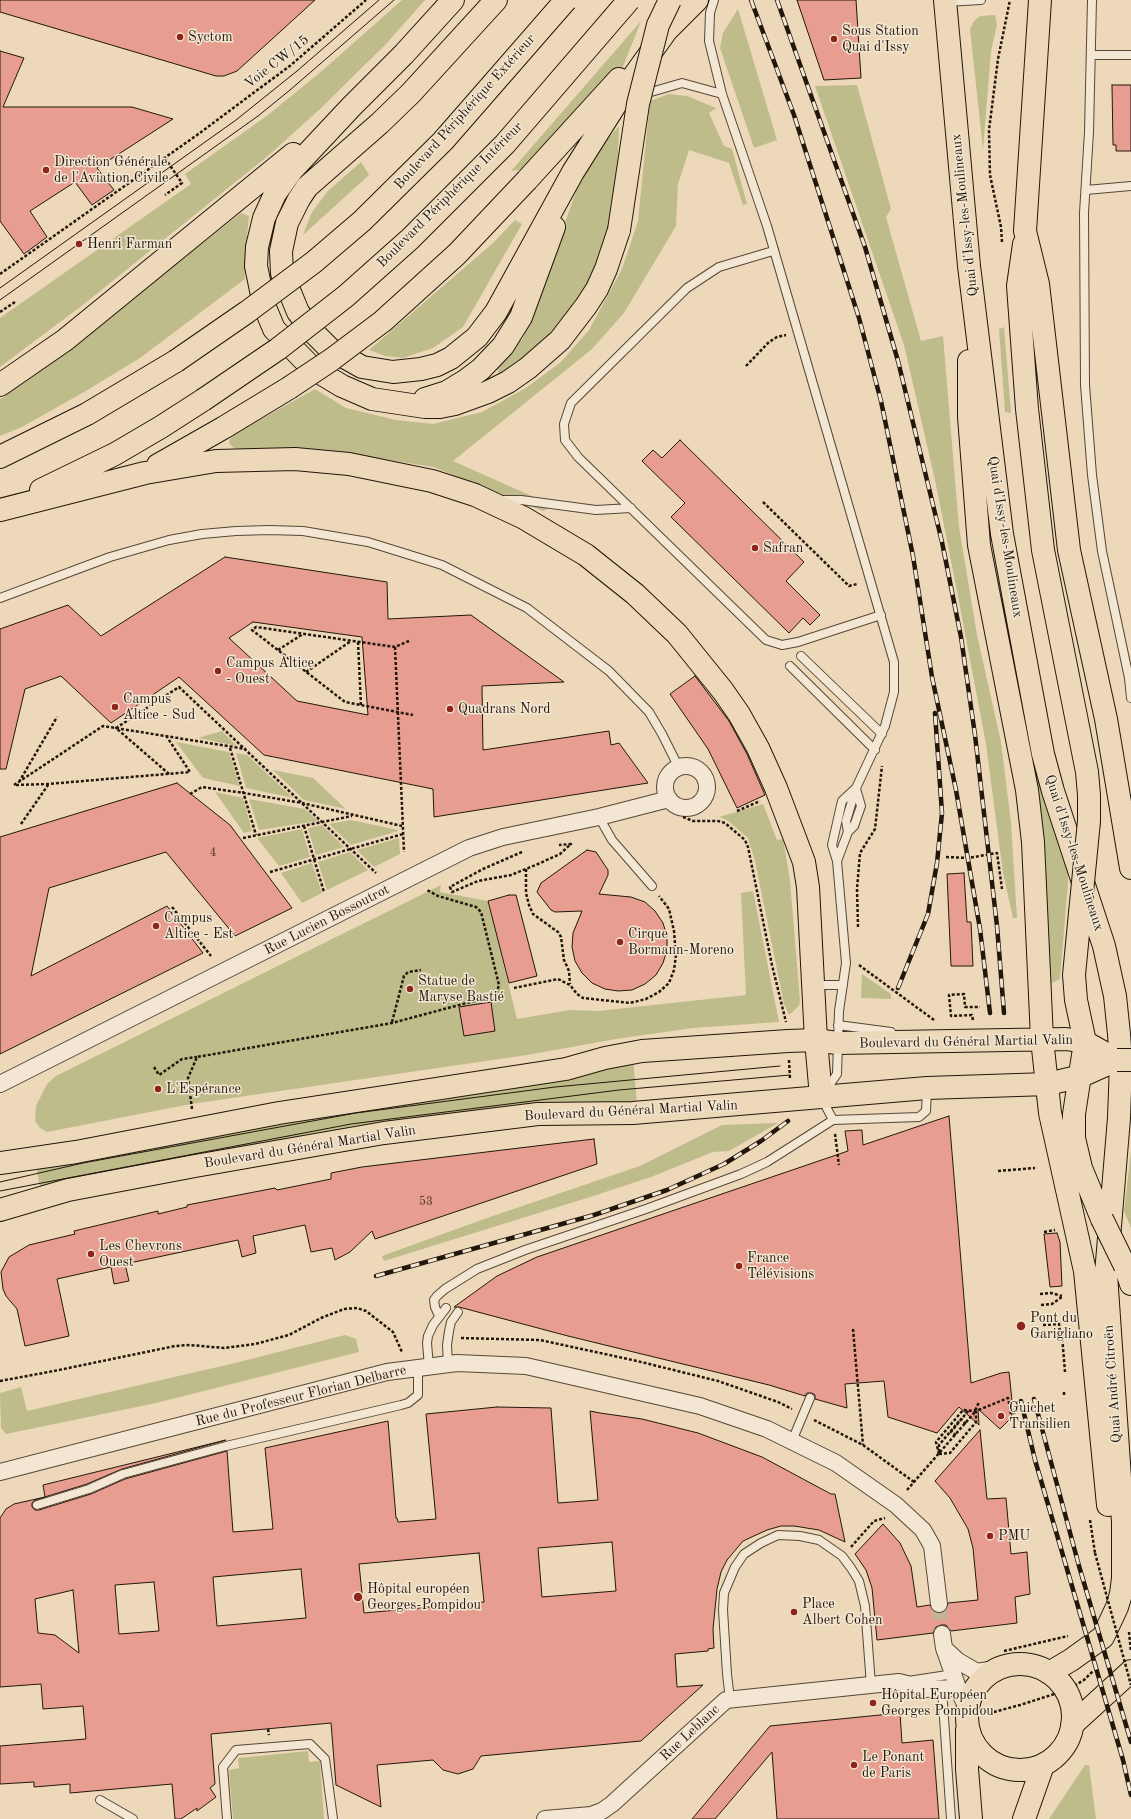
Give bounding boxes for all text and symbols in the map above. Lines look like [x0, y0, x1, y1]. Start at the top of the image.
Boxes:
place label: Sous Station Quai d'Issy [842, 23, 919, 56]
place label: Syctom [188, 29, 232, 45]
street label: Boulevard Périphérique Extérieur [391, 31, 539, 193]
marker: Syctom [175, 32, 185, 42]
street label: Voie CW/15 [241, 32, 313, 92]
marker: Sous Station Quai d'Issy [829, 34, 839, 44]
street label: Boulevard Périphérique Intérieur [374, 119, 526, 271]
street label: Quai d'Issy-les-Moulineaux [948, 133, 982, 297]
place label: Direction Générale de l'Aviation Civile [54, 154, 168, 186]
marker: Direction Générale de l'Aviation Civile [41, 165, 51, 175]
place label: Henri Farman [87, 236, 172, 252]
marker: Henri Farman [74, 239, 84, 249]
street label: Quai d'Issy-les-Moulineaux [984, 455, 1026, 619]
place label: Safran [763, 540, 803, 556]
marker: Safran [750, 543, 760, 553]
place label: Campus Altice - Ouest [226, 655, 314, 688]
marker: Campus Altice - Ouest [213, 666, 223, 676]
place label: Campus Altice - Sud [123, 691, 195, 724]
place label: Quadrans Nord [458, 701, 550, 717]
marker: Campus Altice - Sud [110, 702, 120, 712]
marker: Quadrans Nord [445, 704, 455, 714]
street label: Quai d'Issy-les-Moulineaux [1041, 773, 1107, 933]
house number: 4 [210, 846, 216, 860]
street label: Rue Lucien Bossoutrot [262, 881, 392, 959]
place label: Campus Altice - Est [164, 910, 233, 942]
marker: Campus Altice - Est [151, 921, 161, 931]
place label: Cirque Bormann-Moreno [628, 926, 734, 958]
marker: Cirque Bormann-Moreno [615, 937, 625, 947]
place label: Statue de Maryse Bastié [418, 973, 504, 1006]
marker: Statue de Maryse Bastié [405, 984, 415, 994]
street label: Boulevard du Général Martial Valin [859, 1032, 1073, 1052]
place label: L'Espérance [166, 1081, 241, 1097]
marker: L'Espérance [153, 1084, 163, 1094]
street label: Boulevard du Général Martial Valin [524, 1097, 738, 1125]
street label: Boulevard du Général Martial Valin [203, 1122, 417, 1172]
house number: 53 [419, 1195, 433, 1209]
place label: Les Chevrons Ouest [99, 1238, 182, 1270]
marker: Les Chevrons Ouest [86, 1249, 96, 1259]
place label: France Télévisions [747, 1250, 814, 1282]
marker: France Télévisions [734, 1261, 744, 1271]
place label: Pont du Garigliano [1030, 1310, 1093, 1342]
marker: Pont du Garigliano [1015, 1320, 1027, 1332]
street label: Quai André Citroën [1100, 1324, 1126, 1444]
street label: Rue du Professeur Florian Delbarre [194, 1362, 408, 1430]
place label: Guichet Transilien [1009, 1400, 1071, 1432]
marker: Guichet Transilien [996, 1411, 1006, 1421]
place label: PMU [998, 1528, 1030, 1544]
marker: PMU [985, 1531, 995, 1541]
place label: Hôpital européen Georges-Pompidou [367, 1581, 481, 1614]
marker: Hôpital européen Georges-Pompidou [352, 1591, 364, 1603]
place label: Place Albert Cohen [802, 1596, 883, 1628]
marker: Place Albert Cohen [789, 1607, 799, 1617]
place label: Hôpital Européen Georges Pompidou [881, 1687, 994, 1720]
marker: Hôpital Européen Georges Pompidou [868, 1698, 878, 1708]
street label: Rue Leblanc [657, 1701, 723, 1765]
place label: Le Ponant de Paris [862, 1749, 924, 1782]
marker: Le Ponant de Paris [849, 1760, 859, 1770]

